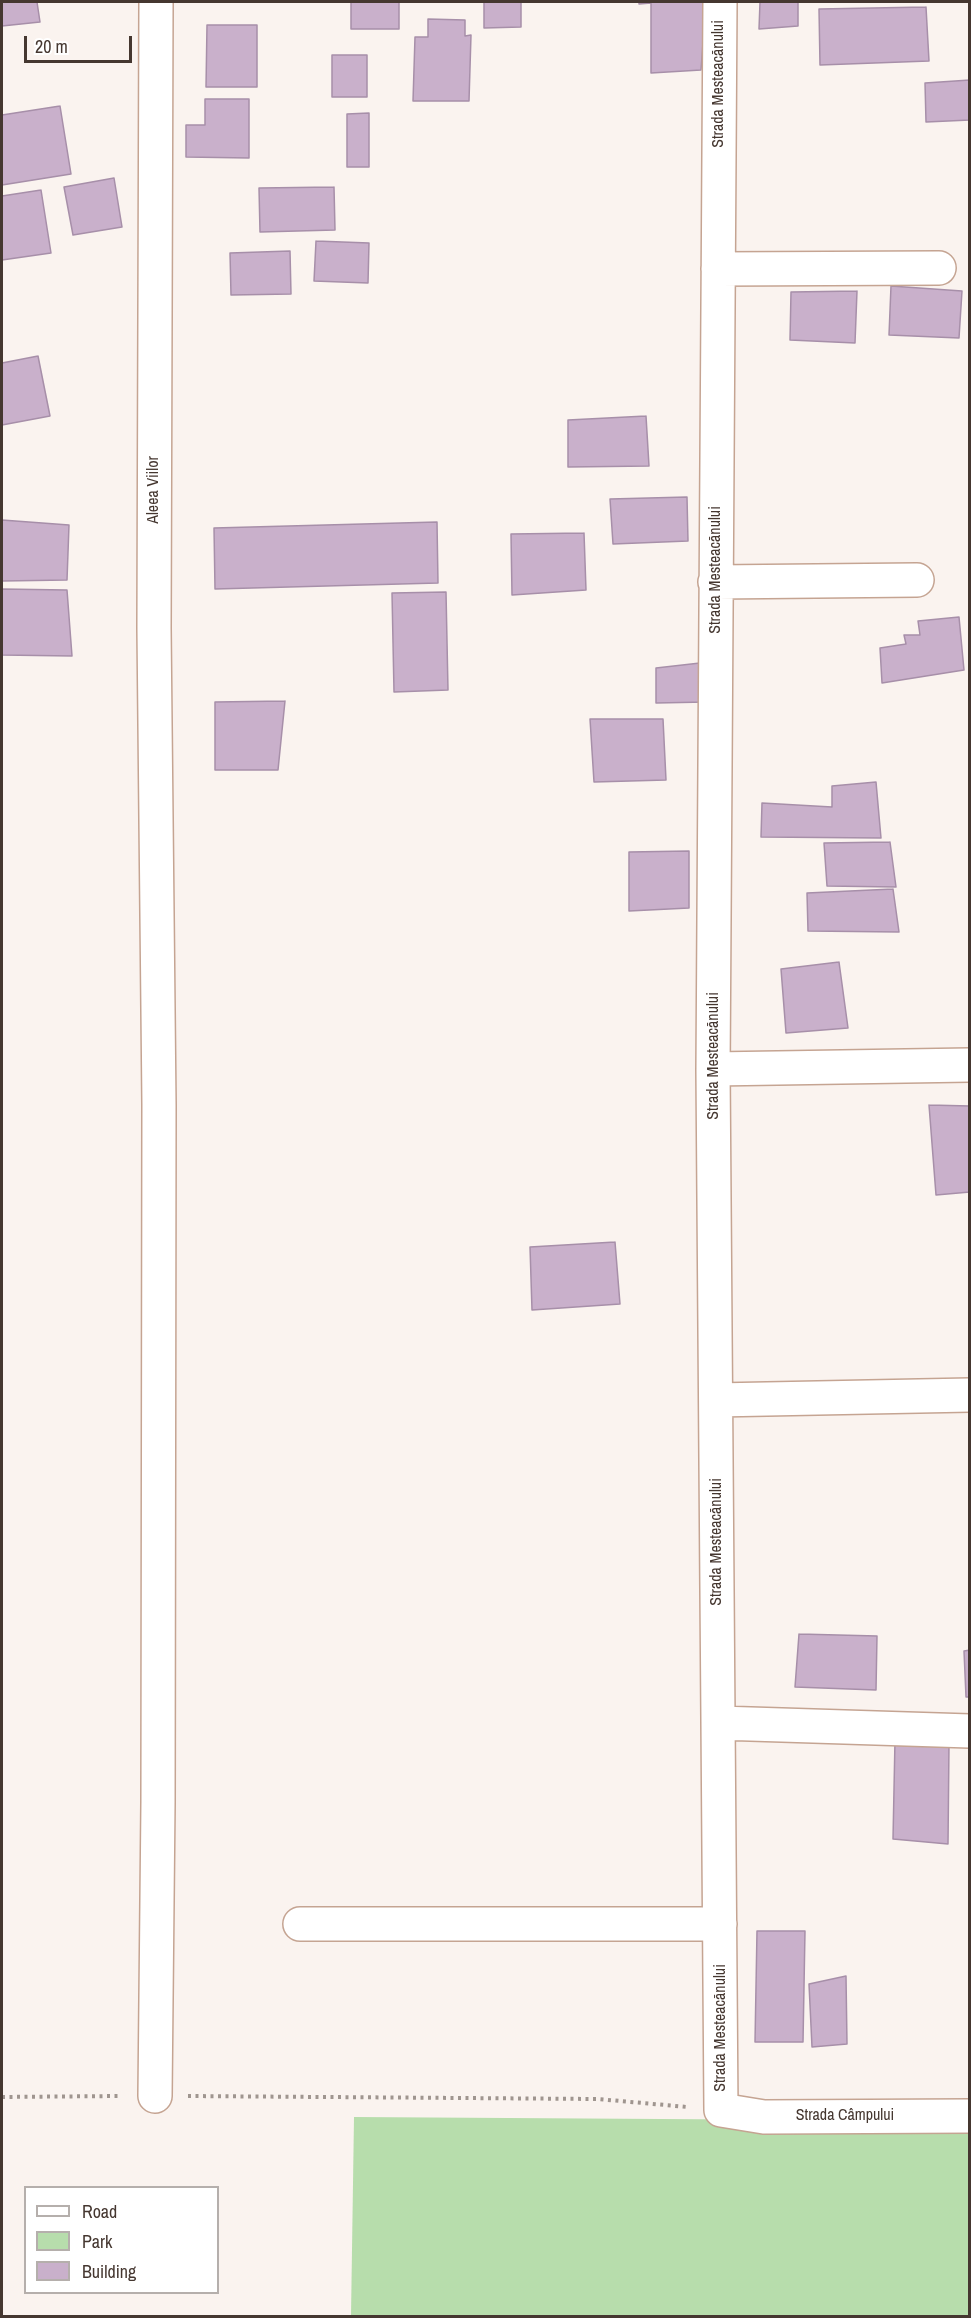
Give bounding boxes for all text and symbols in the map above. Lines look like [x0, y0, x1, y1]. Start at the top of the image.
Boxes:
street label: Strada Mesteacănului [709, 20, 729, 148]
scale bar [27, 24, 135, 62]
text: 20 m [35, 34, 68, 59]
street label: Aleea Viilor [144, 456, 164, 524]
street label: Strada Mesteacănului [706, 506, 726, 634]
street label: Strada Mesteacănului [704, 992, 724, 1120]
street label: Strada Mesteacănului [707, 1478, 727, 1606]
street label: Strada Mesteacănului [711, 1964, 731, 2092]
street label: Strada Câmpului [796, 2106, 894, 2126]
legend [24, 2186, 219, 2294]
text: Road [82, 2199, 117, 2224]
text: Park [82, 2229, 112, 2254]
text: Building [82, 2259, 136, 2284]

